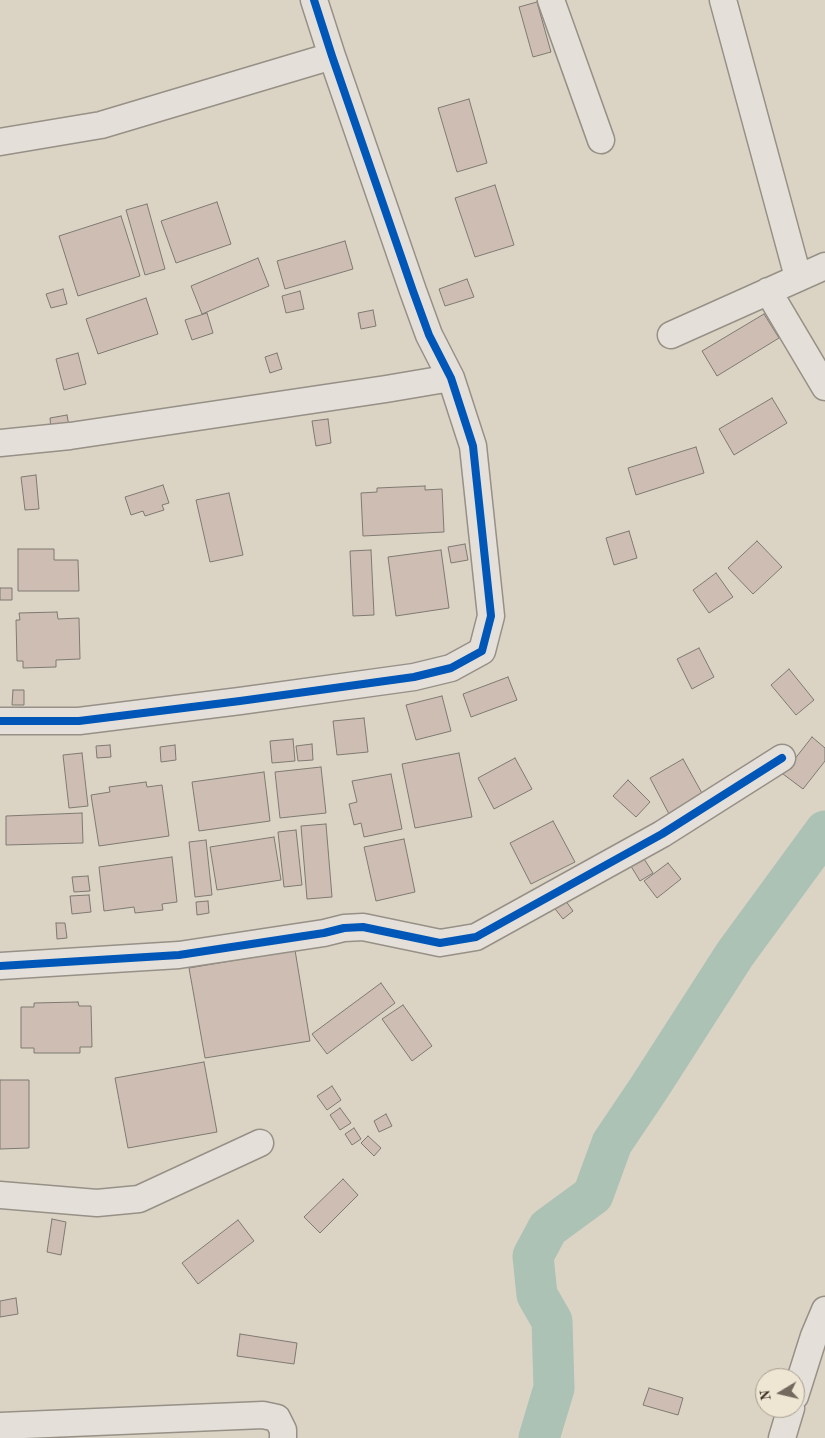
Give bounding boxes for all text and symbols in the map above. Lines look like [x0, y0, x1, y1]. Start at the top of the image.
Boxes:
north arrow [755, 1368, 805, 1418]
text: N [758, 1389, 774, 1402]

